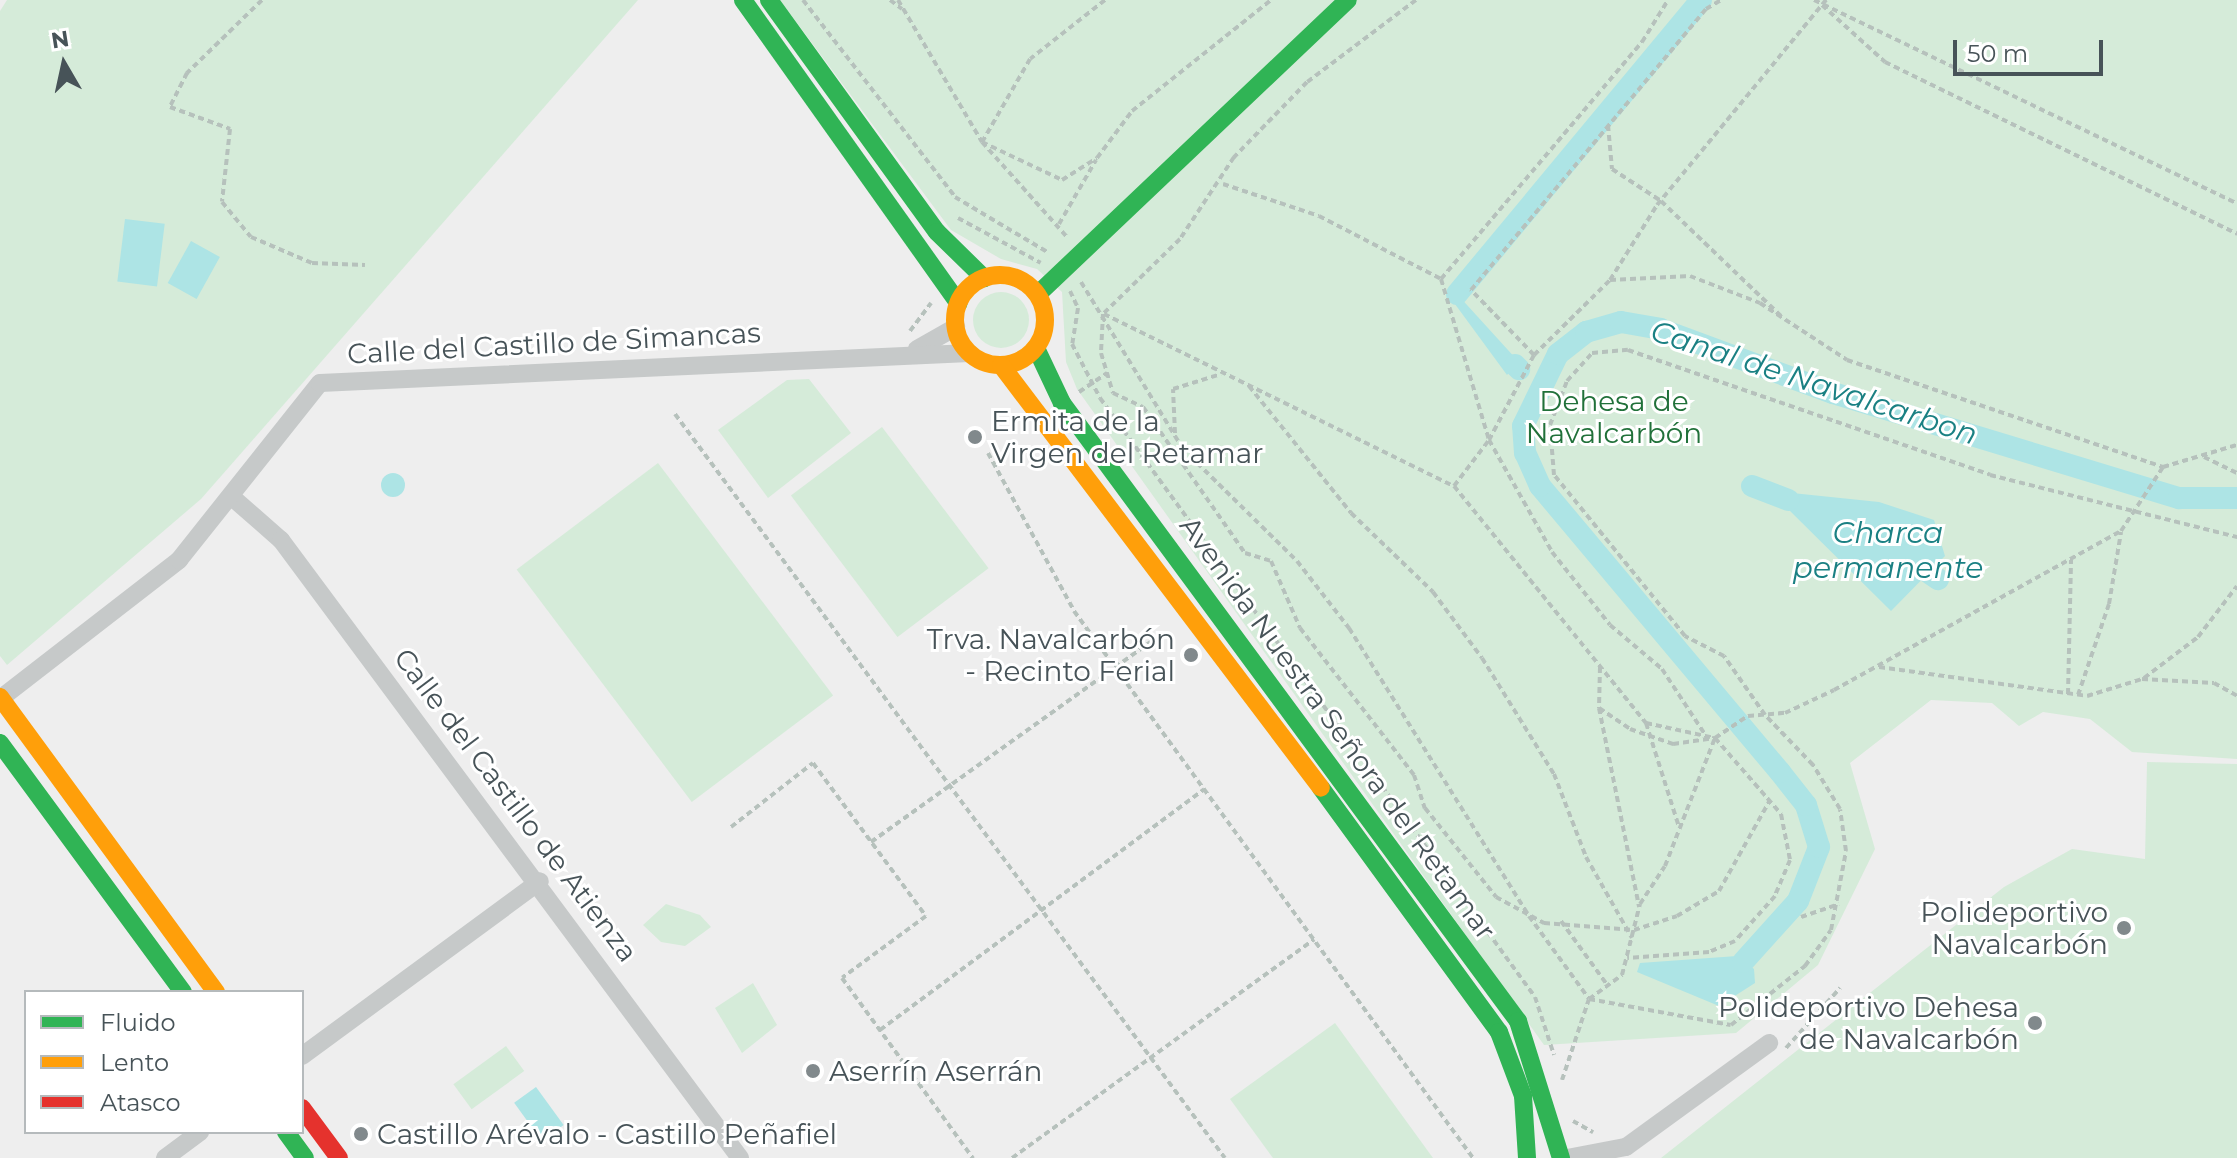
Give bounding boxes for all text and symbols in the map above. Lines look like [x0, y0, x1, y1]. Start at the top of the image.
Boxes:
north arrow [24, 24, 104, 104]
scale bar [1957, 24, 2107, 74]
text: N [49, 25, 71, 55]
text: 50 m [1967, 39, 2028, 68]
water label: Canal de Navalcarbon [1646, 313, 1982, 453]
street label: Calle del Castillo de Simancas [346, 315, 762, 371]
park label: Dehesa de Navalcarbón [1526, 384, 1702, 450]
place label: Ermita de la Virgen del Retamar [991, 404, 1264, 470]
marker: Ermita de la Virgen del Retamar [966, 428, 984, 446]
street label: Avenida Nuestra Señora del Retamar [1173, 510, 1503, 946]
water label: Charca permanente [1793, 515, 1983, 586]
place label: Trva. Navalcarbón - Recinto Ferial [927, 622, 1175, 688]
street label: Calle del Castillo de Atienza [387, 642, 645, 968]
marker: Trva. Navalcarbón - Recinto Ferial [1182, 646, 1200, 664]
place label: Polideportivo Navalcarbón [1920, 895, 2108, 961]
marker: Polideportivo Navalcarbón [2115, 919, 2133, 937]
legend [24, 990, 304, 1134]
place label: Polideportivo Dehesa de Navalcarbón [1718, 990, 2019, 1056]
text: Fluido [100, 1008, 176, 1037]
marker: Polideportivo Dehesa de Navalcarbón [2026, 1014, 2044, 1032]
text: Lento [100, 1048, 169, 1077]
place label: Aserrín Aserrán [829, 1054, 1042, 1088]
marker: Aserrín Aserrán [804, 1062, 822, 1080]
text: Atasco [100, 1088, 181, 1117]
place label: Castillo Arévalo - Castillo Peñafiel [377, 1117, 837, 1151]
marker: Castillo Arévalo - Castillo Peñafiel [352, 1125, 370, 1143]

